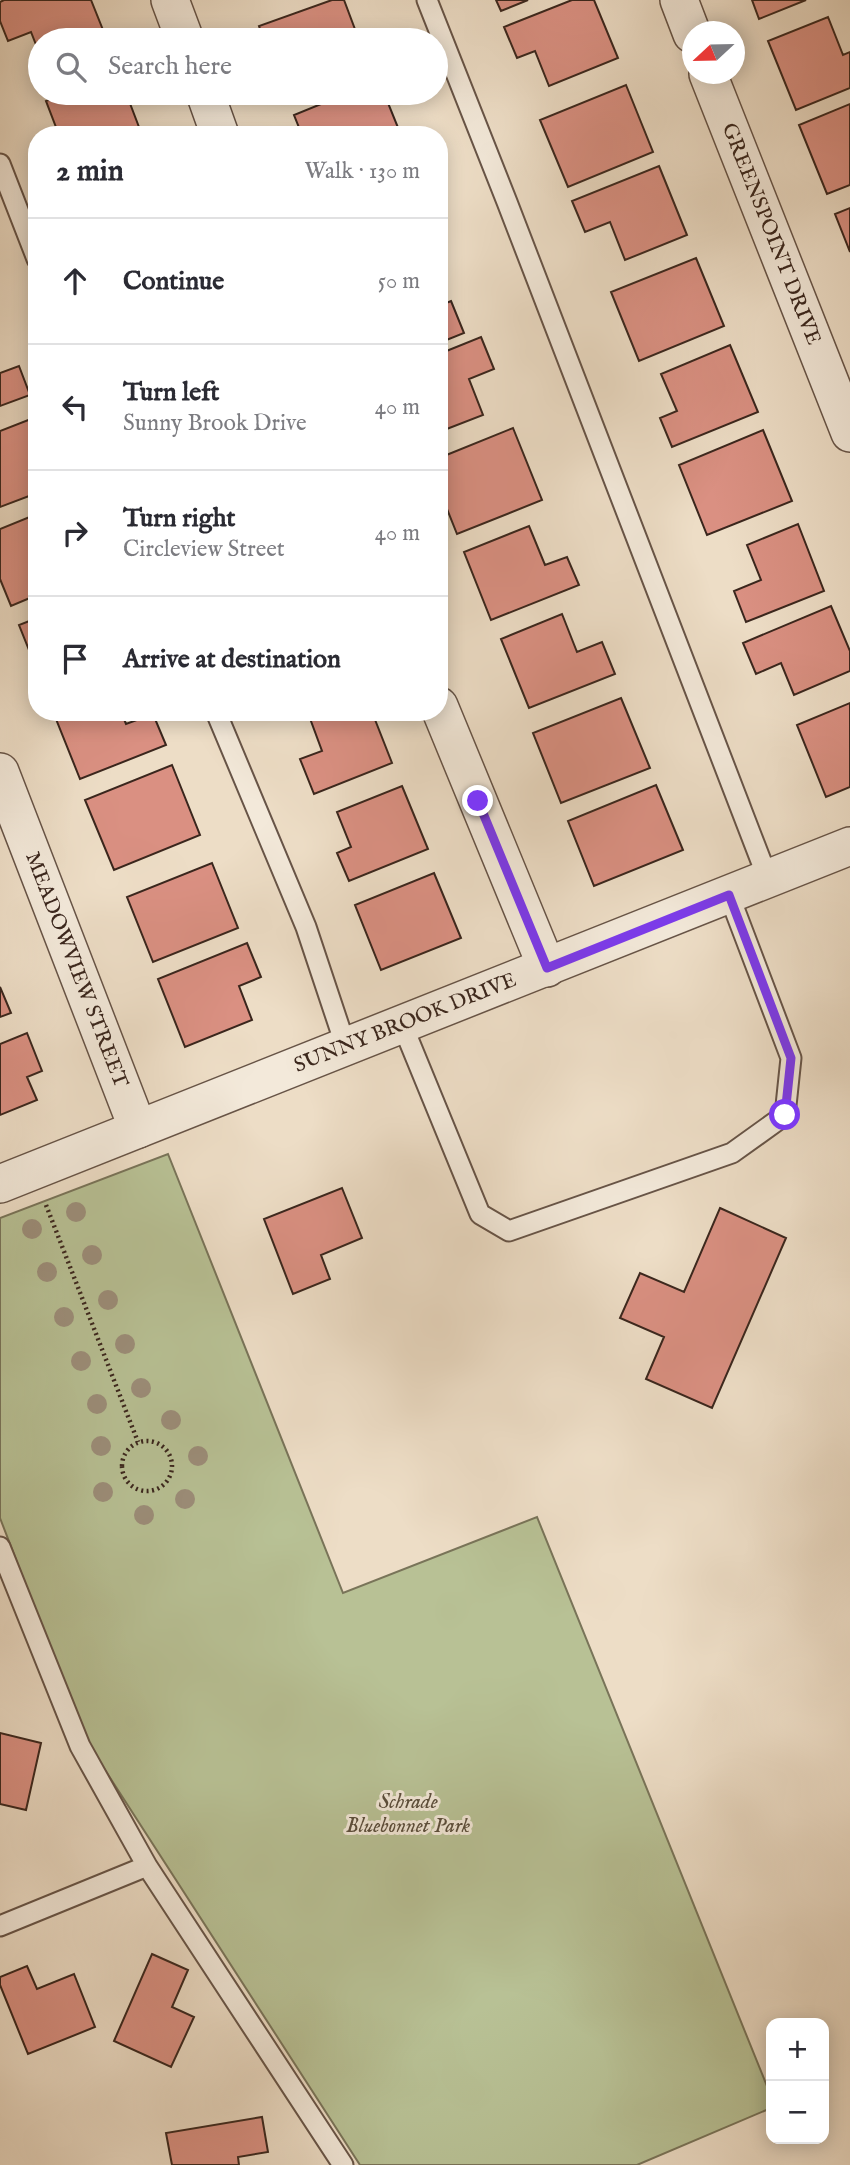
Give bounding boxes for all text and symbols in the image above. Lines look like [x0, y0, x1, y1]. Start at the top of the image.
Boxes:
north arrow [682, 21, 745, 84]
search box [28, 28, 448, 105]
icon: search [52, 48, 90, 86]
text: Search here [108, 50, 232, 83]
street label: GREENSPOINT DRIVE [715, 119, 827, 349]
text: 2 min [56, 153, 124, 191]
text: Walk · 130 m [305, 157, 420, 186]
icon: ahead [56, 262, 94, 300]
text: Continue [123, 265, 224, 298]
text: 50 m [378, 267, 420, 296]
text: Turn left [123, 376, 220, 409]
icon: left [56, 388, 94, 426]
text: 40 m [375, 393, 420, 422]
text: Sunny Brook Drive [123, 409, 307, 438]
text: Turn right [123, 502, 236, 535]
icon: right [56, 514, 94, 552]
text: 40 m [375, 519, 420, 548]
text: Circleview Street [123, 535, 285, 564]
icon: arrive [56, 640, 94, 678]
text: Arrive at destination [123, 643, 341, 676]
route end [462, 785, 493, 816]
street label: MEADOWVIEW STREET [19, 848, 134, 1092]
street label: SUNNY BROOK DRIVE [290, 967, 520, 1079]
route start [769, 1099, 800, 1130]
park label: Schrade Bluebonnet Park [346, 1789, 471, 1840]
map controls [766, 2018, 829, 2144]
button: + [766, 2018, 829, 2081]
button: − [766, 2081, 829, 2144]

